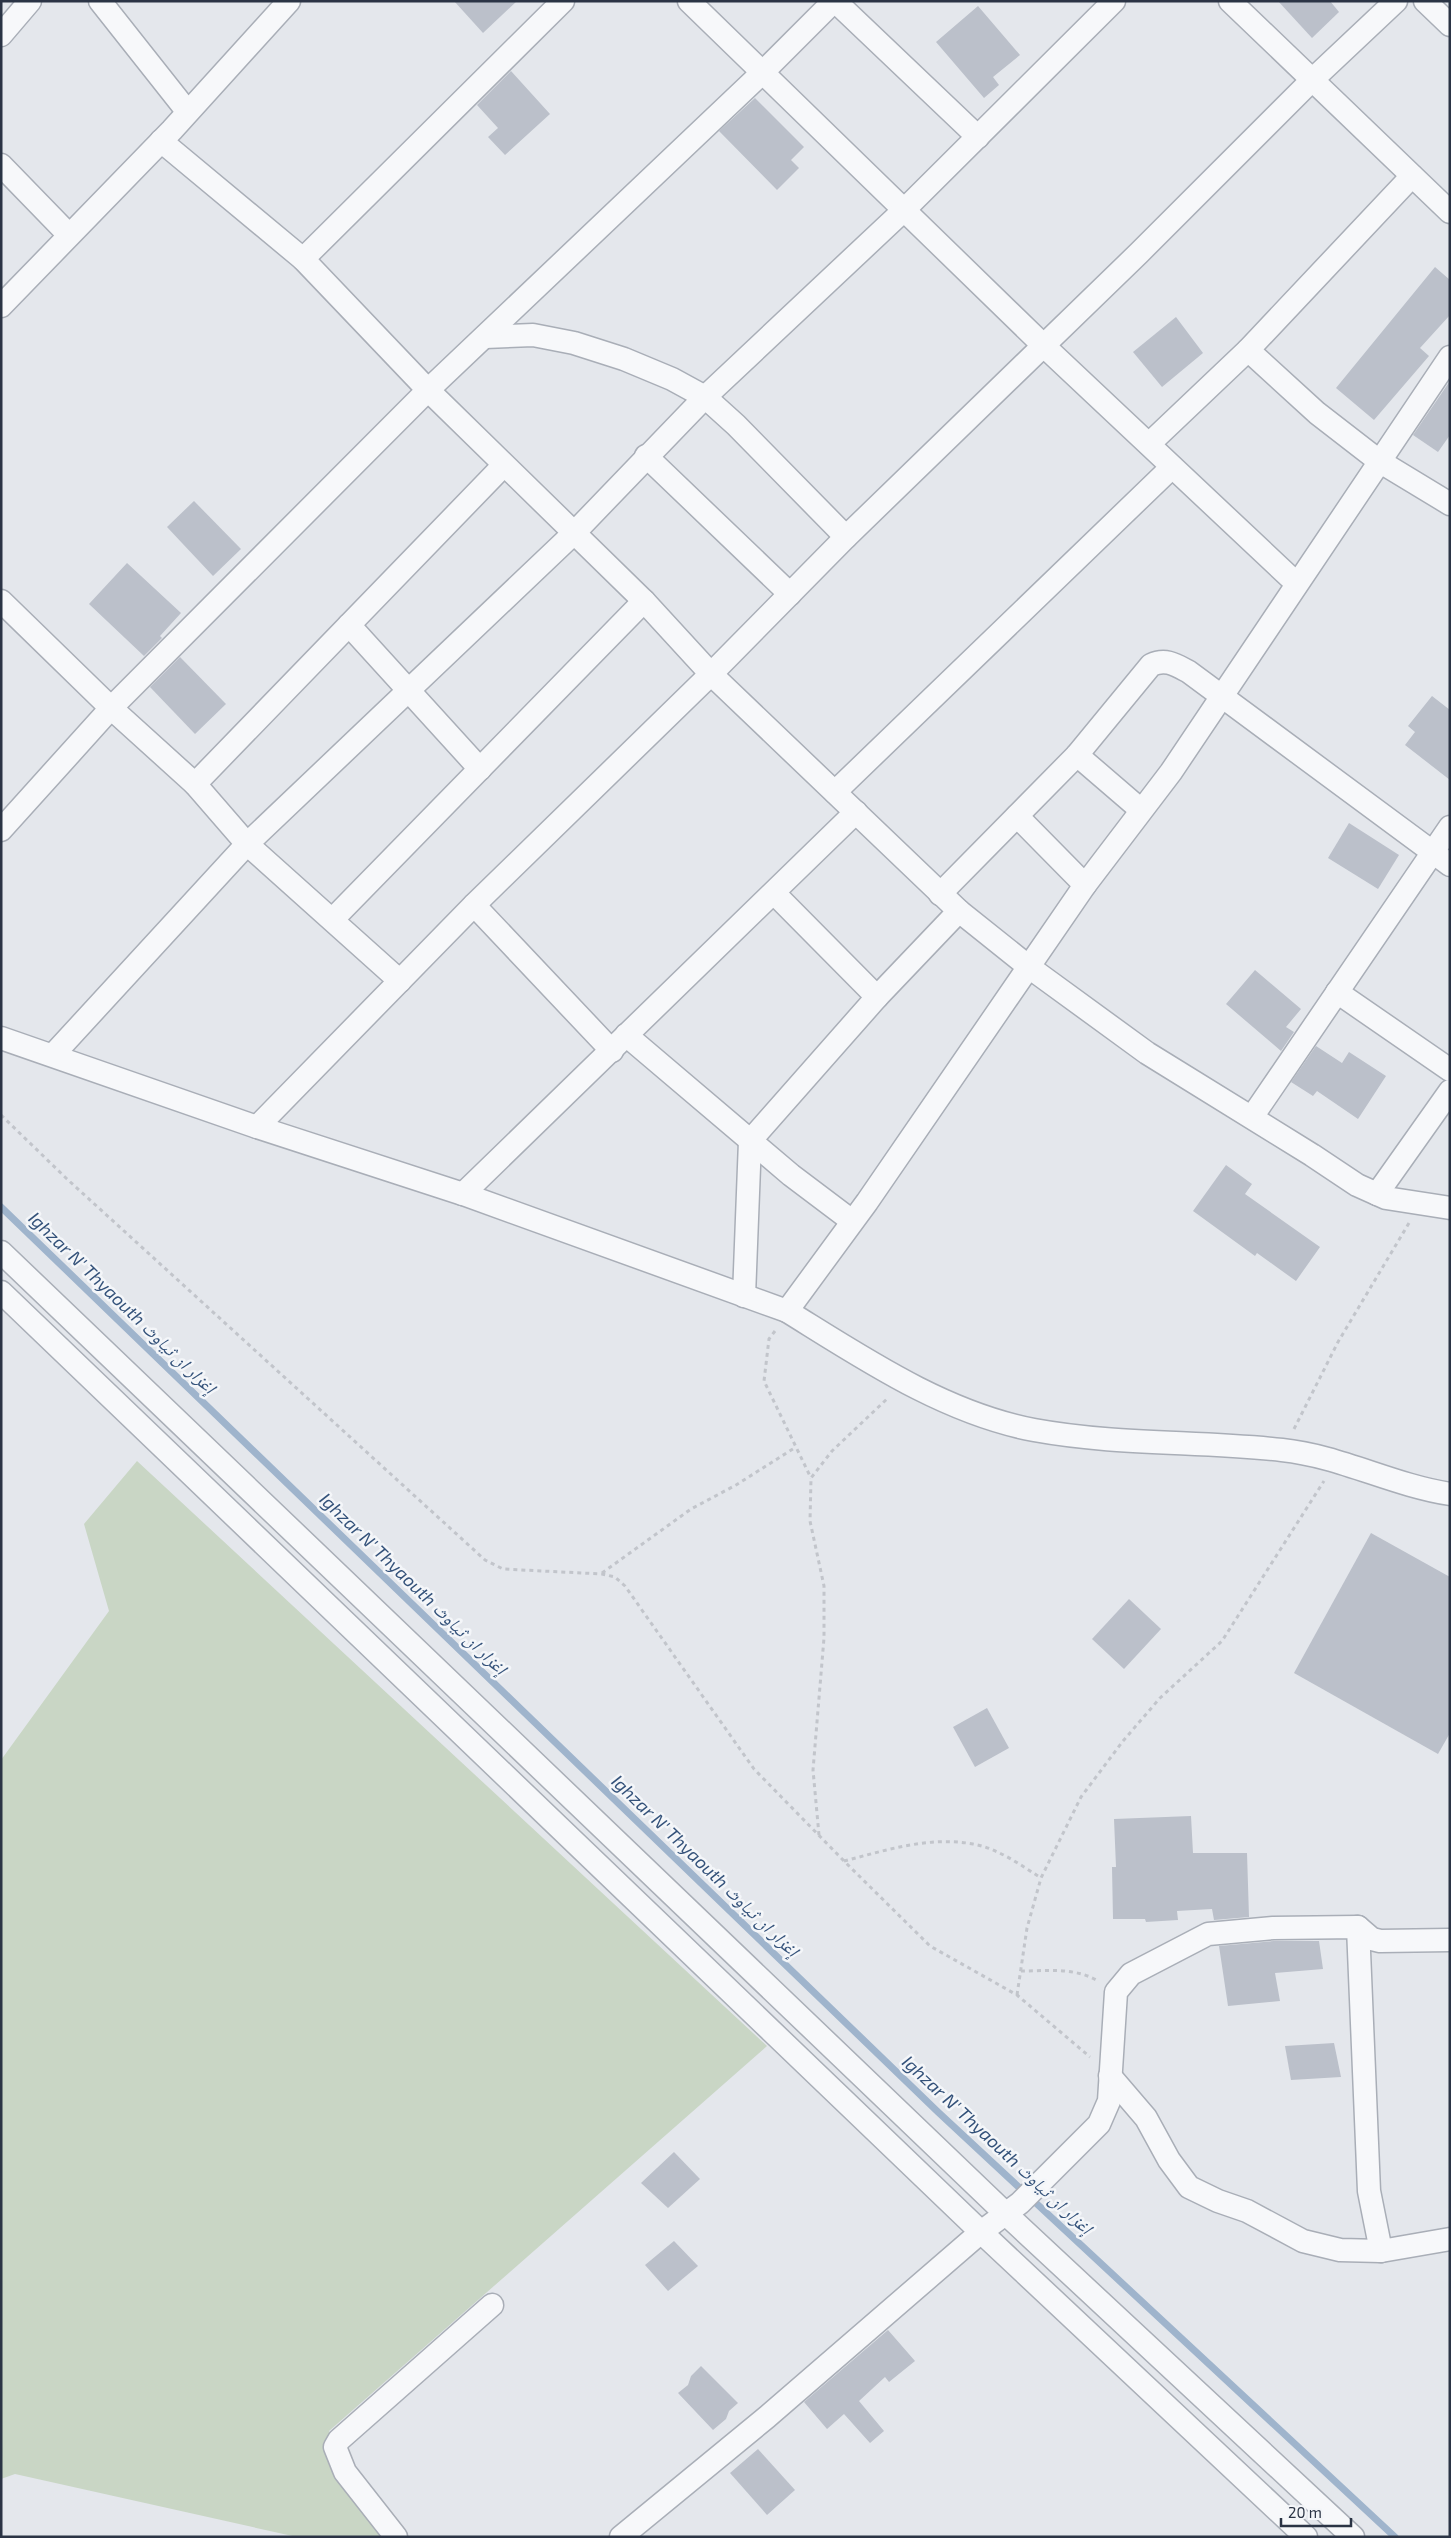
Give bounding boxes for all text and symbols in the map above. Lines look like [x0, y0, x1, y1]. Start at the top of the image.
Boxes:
water label: Ighzar N' Thyaouth إغزار ان ثياوث [23, 1207, 222, 1400]
water label: Ighzar N' Thyaouth إغزار ان ثياوث [314, 1488, 513, 1681]
water label: Ighzar N' Thyaouth إغزار ان ثياوث [606, 1770, 805, 1963]
water label: Ighzar N' Thyaouth إغزار ان ثياوث [897, 2050, 1099, 2241]
scale bar [1281, 2496, 1351, 2528]
text: 20 m [1288, 2503, 1322, 2521]

